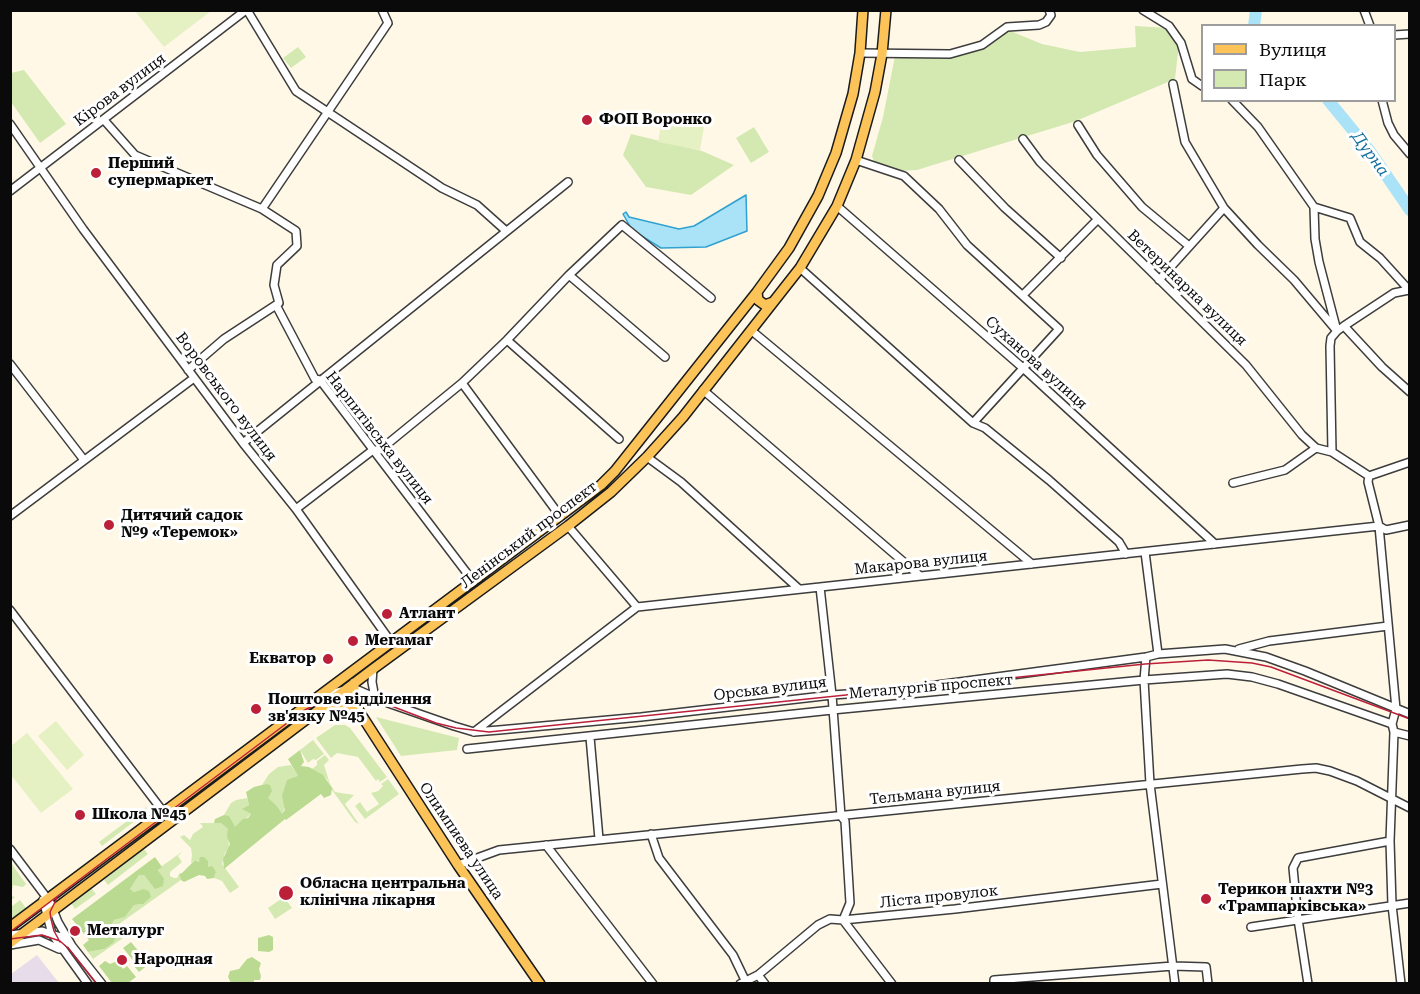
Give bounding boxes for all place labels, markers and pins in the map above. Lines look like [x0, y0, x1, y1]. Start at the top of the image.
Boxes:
place label: ФОП Воронко [599, 111, 712, 129]
marker: ФОП Воронко [580, 113, 594, 127]
place label: Перший супермаркет [108, 155, 213, 190]
marker: Перший супермаркет [89, 166, 103, 180]
place label: Дитячий садок №9 «Теремок» [121, 507, 243, 542]
marker: Дитячий садок №9 «Теремок» [102, 518, 116, 532]
place label: Атлант [399, 605, 455, 623]
marker: Атлант [380, 607, 394, 621]
place label: Мегамаг [365, 632, 433, 650]
marker: Мегамаг [346, 634, 360, 648]
place label: Екватор [249, 650, 316, 668]
marker: Екватор [321, 652, 335, 666]
place label: Поштове відділення зв'язку №45 [268, 691, 431, 726]
marker: Поштове відділення зв'язку №45 [249, 702, 263, 716]
place label: Школа №45 [92, 806, 186, 824]
marker: Школа №45 [73, 808, 87, 822]
place label: Обласна центральна клінічна лікарня [300, 875, 466, 910]
place label: Терикон шахти №3 «Трампарківська» [1218, 881, 1373, 916]
marker: Обласна центральна клінічна лікарня [277, 884, 295, 902]
marker: Терикон шахти №3 «Трампарківська» [1199, 892, 1213, 906]
place label: Металург [87, 922, 164, 940]
marker: Металург [68, 924, 82, 938]
place label: Народная [134, 951, 213, 969]
marker: Народная [115, 953, 129, 967]

